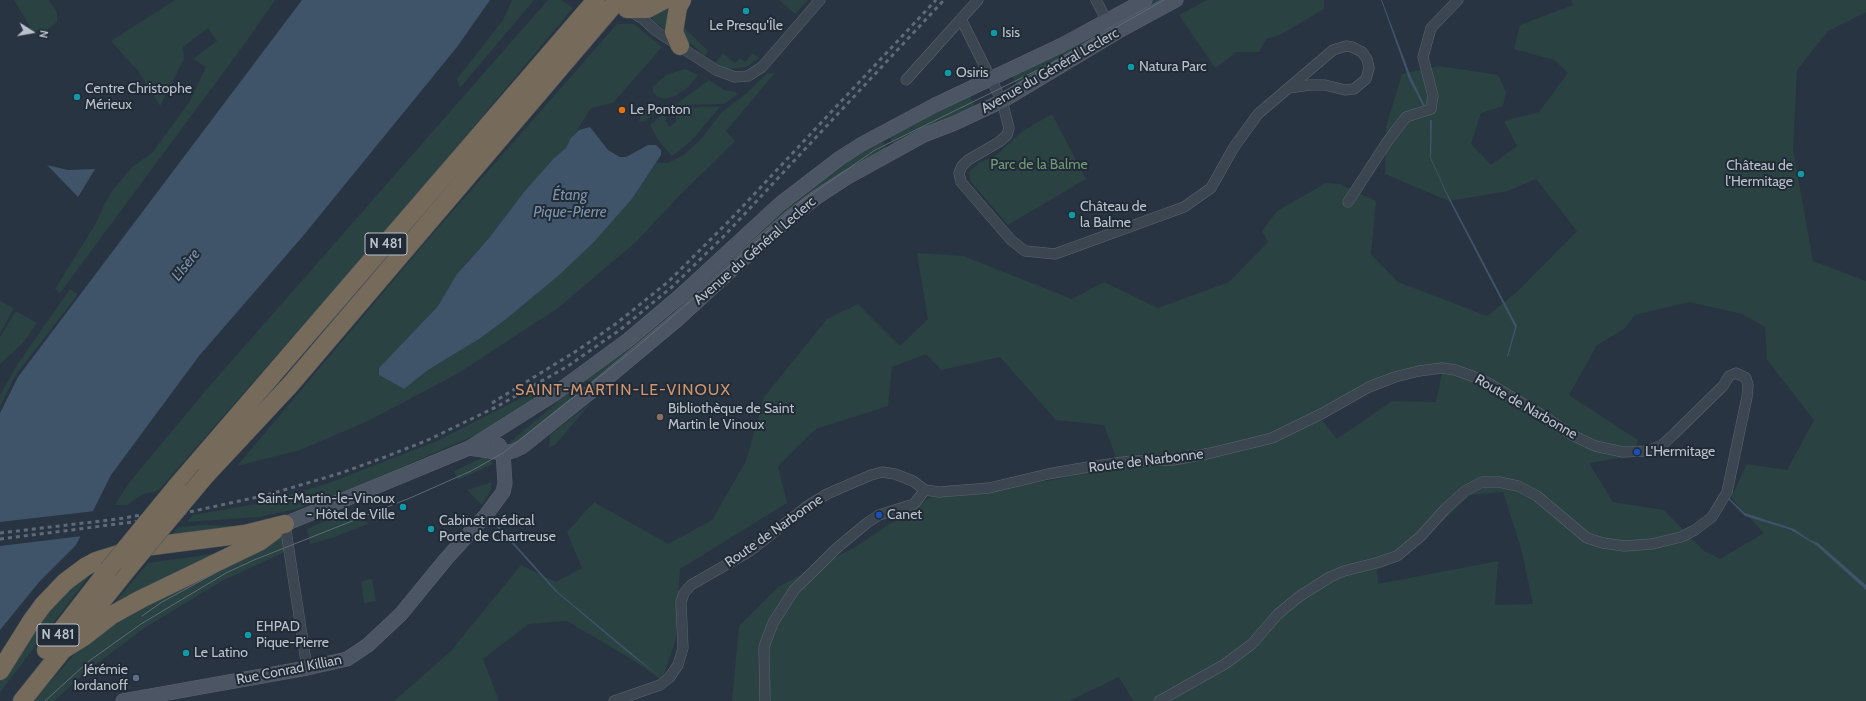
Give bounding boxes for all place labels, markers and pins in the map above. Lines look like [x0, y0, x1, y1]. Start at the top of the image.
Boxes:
marker: Le Presqu'Île [741, 6, 751, 16]
place label: Le Presqu'Île [709, 18, 783, 34]
place label: Isis [1002, 25, 1020, 41]
marker: Isis [989, 28, 999, 38]
place label: Natura Parc [1139, 59, 1207, 75]
marker: Natura Parc [1126, 62, 1136, 72]
place label: Osiris [956, 65, 989, 81]
marker: Osiris [943, 68, 953, 78]
place label: Centre Christophe Mérieux [85, 81, 192, 114]
marker: Centre Christophe Mérieux [72, 92, 82, 102]
place label: Le Ponton [630, 102, 691, 118]
marker: Le Ponton [617, 105, 627, 115]
place label: Château de l'Hermitage [1725, 158, 1793, 190]
marker: Château de l'Hermitage [1796, 169, 1806, 179]
place label: Château de la Balme [1080, 199, 1147, 232]
marker: Château de la Balme [1067, 210, 1077, 220]
place label: Bibliothèque de Saint Martin le Vinoux [668, 401, 794, 434]
marker: Bibliothèque de Saint Martin le Vinoux [655, 412, 665, 422]
place label: L'Hermitage [1645, 444, 1715, 460]
marker: L'Hermitage [1632, 447, 1642, 457]
place label: Saint-Martin-le-Vinoux - Hôtel de Ville [257, 491, 395, 524]
marker: Saint-Martin-le-Vinoux - Hôtel de Ville [398, 502, 408, 512]
place label: Canet [887, 507, 922, 523]
marker: Canet [874, 510, 884, 520]
place label: Cabinet médical Porte de Chartreuse [439, 513, 556, 546]
marker: Cabinet médical Porte de Chartreuse [426, 524, 436, 534]
place label: EHPAD Pique-Pierre [256, 619, 329, 652]
marker: EHPAD Pique-Pierre [243, 630, 253, 640]
place label: Le Latino [194, 645, 248, 661]
marker: Le Latino [181, 648, 191, 658]
place label: Jérémie Iordanoff [73, 662, 128, 694]
marker: Jérémie Iordanoff [131, 673, 141, 683]

